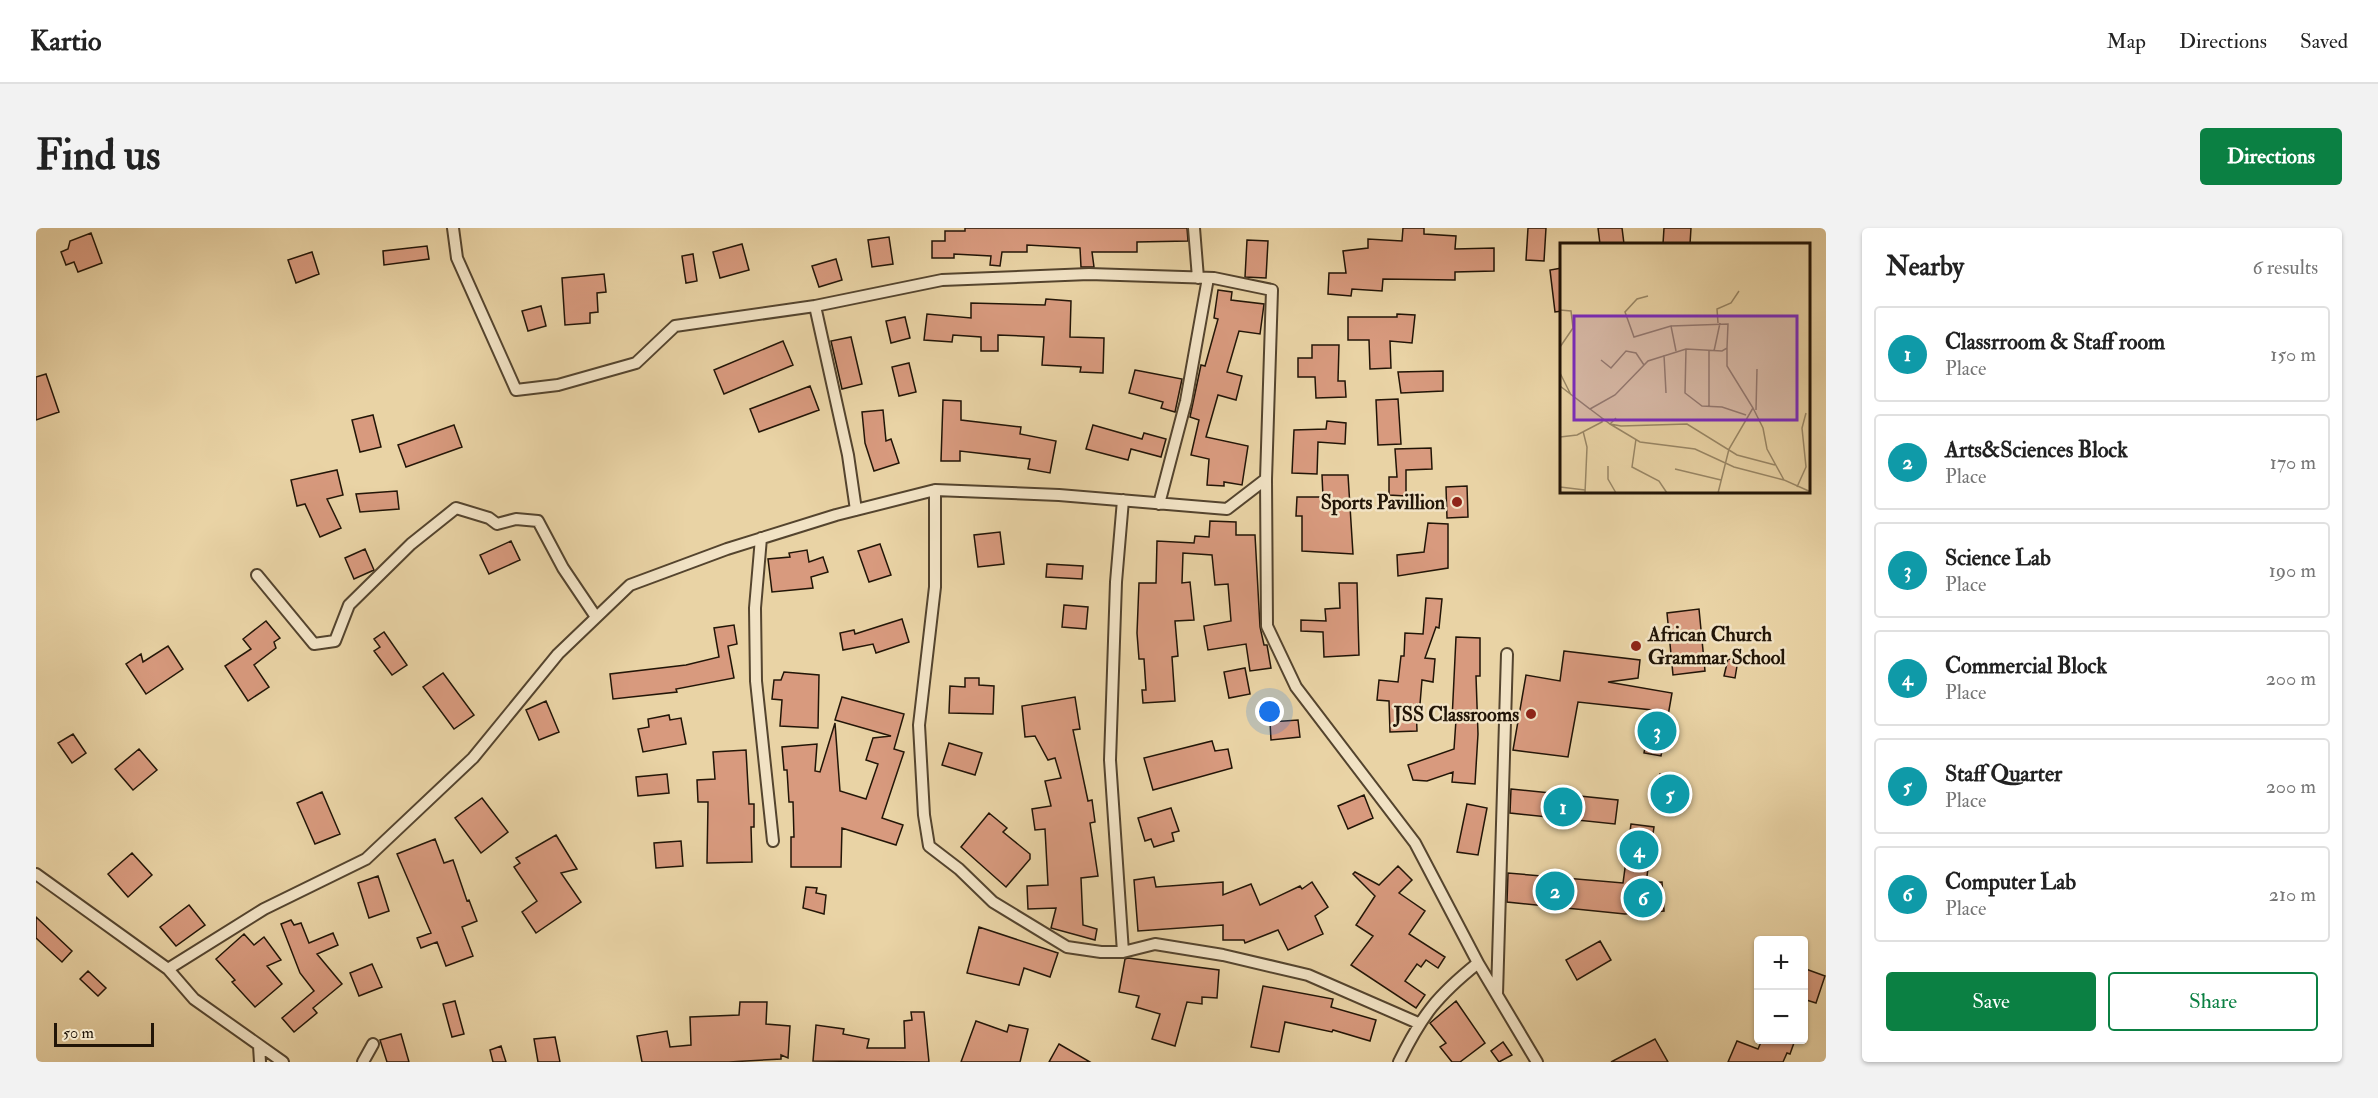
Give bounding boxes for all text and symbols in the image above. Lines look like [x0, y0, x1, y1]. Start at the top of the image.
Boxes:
text: Kartio [30, 24, 101, 59]
text: Map [2106, 28, 2146, 55]
text: Directions [2179, 28, 2267, 55]
text: Saved [2300, 28, 2348, 55]
button: Directions [2200, 128, 2342, 185]
text: Find us [36, 130, 160, 182]
inset map [1560, 243, 1811, 494]
text: Nearby [1886, 251, 1964, 283]
text: 6 results [2252, 255, 2318, 280]
text: Classrroom & Staff room [1945, 328, 2165, 356]
text: 1 [1904, 342, 1911, 367]
text: 150 m [2270, 342, 2316, 367]
text: Place [1945, 356, 1986, 381]
text: Arts&Sciences Block [1945, 436, 2128, 464]
text: 2 [1902, 450, 1913, 475]
text: 170 m [2270, 450, 2316, 475]
text: Place [1945, 464, 1986, 489]
place label: Sports Pavillion [1321, 490, 1446, 516]
marker: Sports Pavillion [1450, 495, 1464, 509]
text: Science Lab [1945, 544, 2051, 572]
text: 3 [1904, 558, 1911, 583]
text: 190 m [2269, 558, 2316, 583]
text: Place [1945, 572, 1986, 597]
place label: African Church Grammar School [1647, 622, 1786, 670]
marker: African Church Grammar School [1629, 639, 1643, 653]
text: Commercial Block [1945, 652, 2107, 680]
text: 4 [1902, 666, 1913, 691]
text: 200 m [2266, 666, 2316, 691]
text: Place [1945, 680, 1986, 705]
your location [1255, 697, 1284, 726]
place label: JSS Classrooms [1393, 702, 1519, 727]
marker: JSS Classrooms [1524, 707, 1538, 721]
pin: 3 [1638, 708, 1676, 754]
text: Staff Quarter [1945, 760, 2062, 788]
pin: 5 [1650, 772, 1690, 816]
text: 5 [1903, 774, 1912, 799]
text: 200 m [2266, 774, 2316, 799]
pin: 1 [1544, 784, 1582, 830]
text: Place [1945, 788, 1986, 813]
pin: 4 [1620, 828, 1658, 872]
pin: 2 [1536, 868, 1574, 914]
text: Computer Lab [1945, 868, 2076, 896]
pin: 6 [1624, 876, 1662, 920]
text: 6 [1902, 882, 1913, 907]
text: 210 m [2269, 882, 2316, 907]
text: Place [1945, 896, 1986, 921]
map controls [1754, 936, 1808, 1044]
button: + [1754, 936, 1808, 990]
button: Save [1886, 972, 2096, 1031]
button: Share [2108, 972, 2318, 1031]
button: − [1754, 990, 1808, 1044]
scale bar [54, 1020, 154, 1048]
text: 50 m [63, 1023, 94, 1043]

